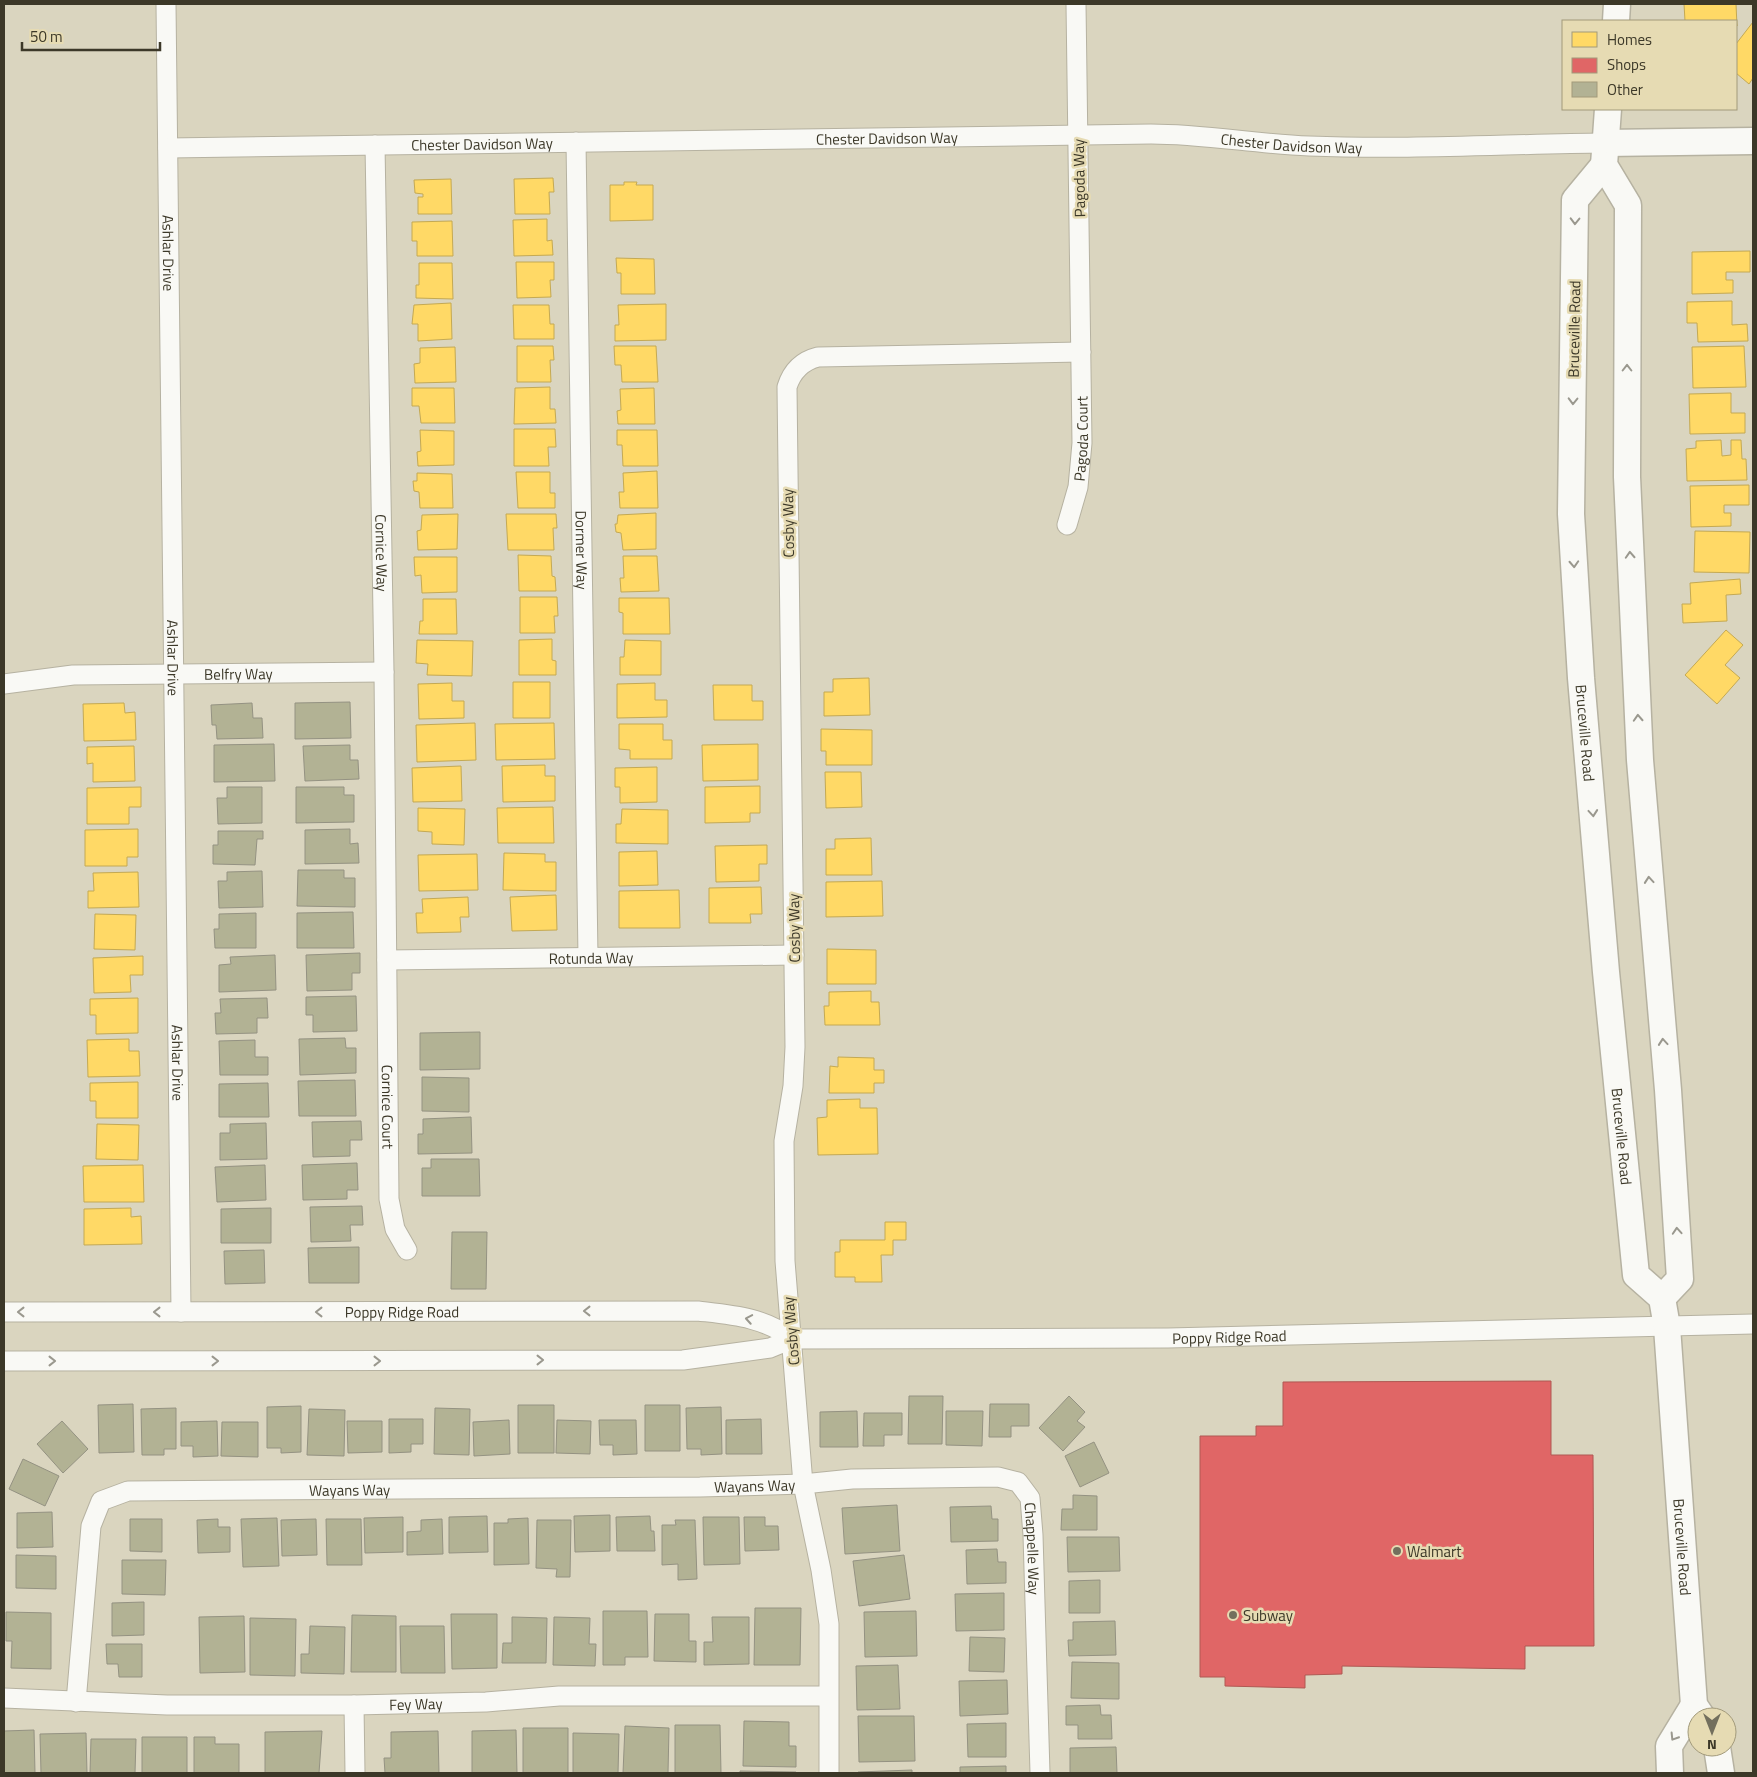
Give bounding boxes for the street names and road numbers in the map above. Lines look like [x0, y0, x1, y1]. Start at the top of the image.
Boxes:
street label: Chester Davidson Way [816, 125, 958, 150]
street label: Chester Davidson Way [1220, 127, 1362, 159]
street label: Chester Davidson Way [411, 131, 553, 156]
street label: Pagoda Way [1067, 139, 1091, 217]
street label: Ashlar Drive [157, 215, 181, 291]
street label: Bruceville Road [1562, 280, 1586, 378]
street label: Pagoda Court [1067, 395, 1094, 482]
street label: Cosby Way [776, 488, 800, 558]
street label: Dormer Way [570, 510, 594, 590]
street label: Cornice Way [370, 514, 394, 592]
street label: Ashlar Drive [162, 620, 185, 696]
street label: Belfry Way [204, 662, 273, 685]
street label: Bruceville Road [1570, 684, 1601, 782]
street label: Cosby Way [782, 893, 806, 963]
street label: Rotunda Way [548, 945, 634, 970]
street label: Ashlar Drive [166, 1025, 190, 1101]
street label: Cornice Court [376, 1065, 400, 1150]
street label: Bruceville Road [1606, 1087, 1639, 1186]
street label: Cosby Way [777, 1296, 805, 1366]
street label: Poppy Ridge Road [345, 1300, 459, 1323]
street label: Poppy Ridge Road [1172, 1324, 1287, 1349]
street label: Wayans Way [714, 1473, 796, 1498]
street label: Wayans Way [309, 1478, 390, 1501]
street label: Bruceville Road [1668, 1498, 1698, 1596]
street label: Chappelle Way [1019, 1501, 1046, 1595]
street label: Fey Way [389, 1691, 443, 1716]

